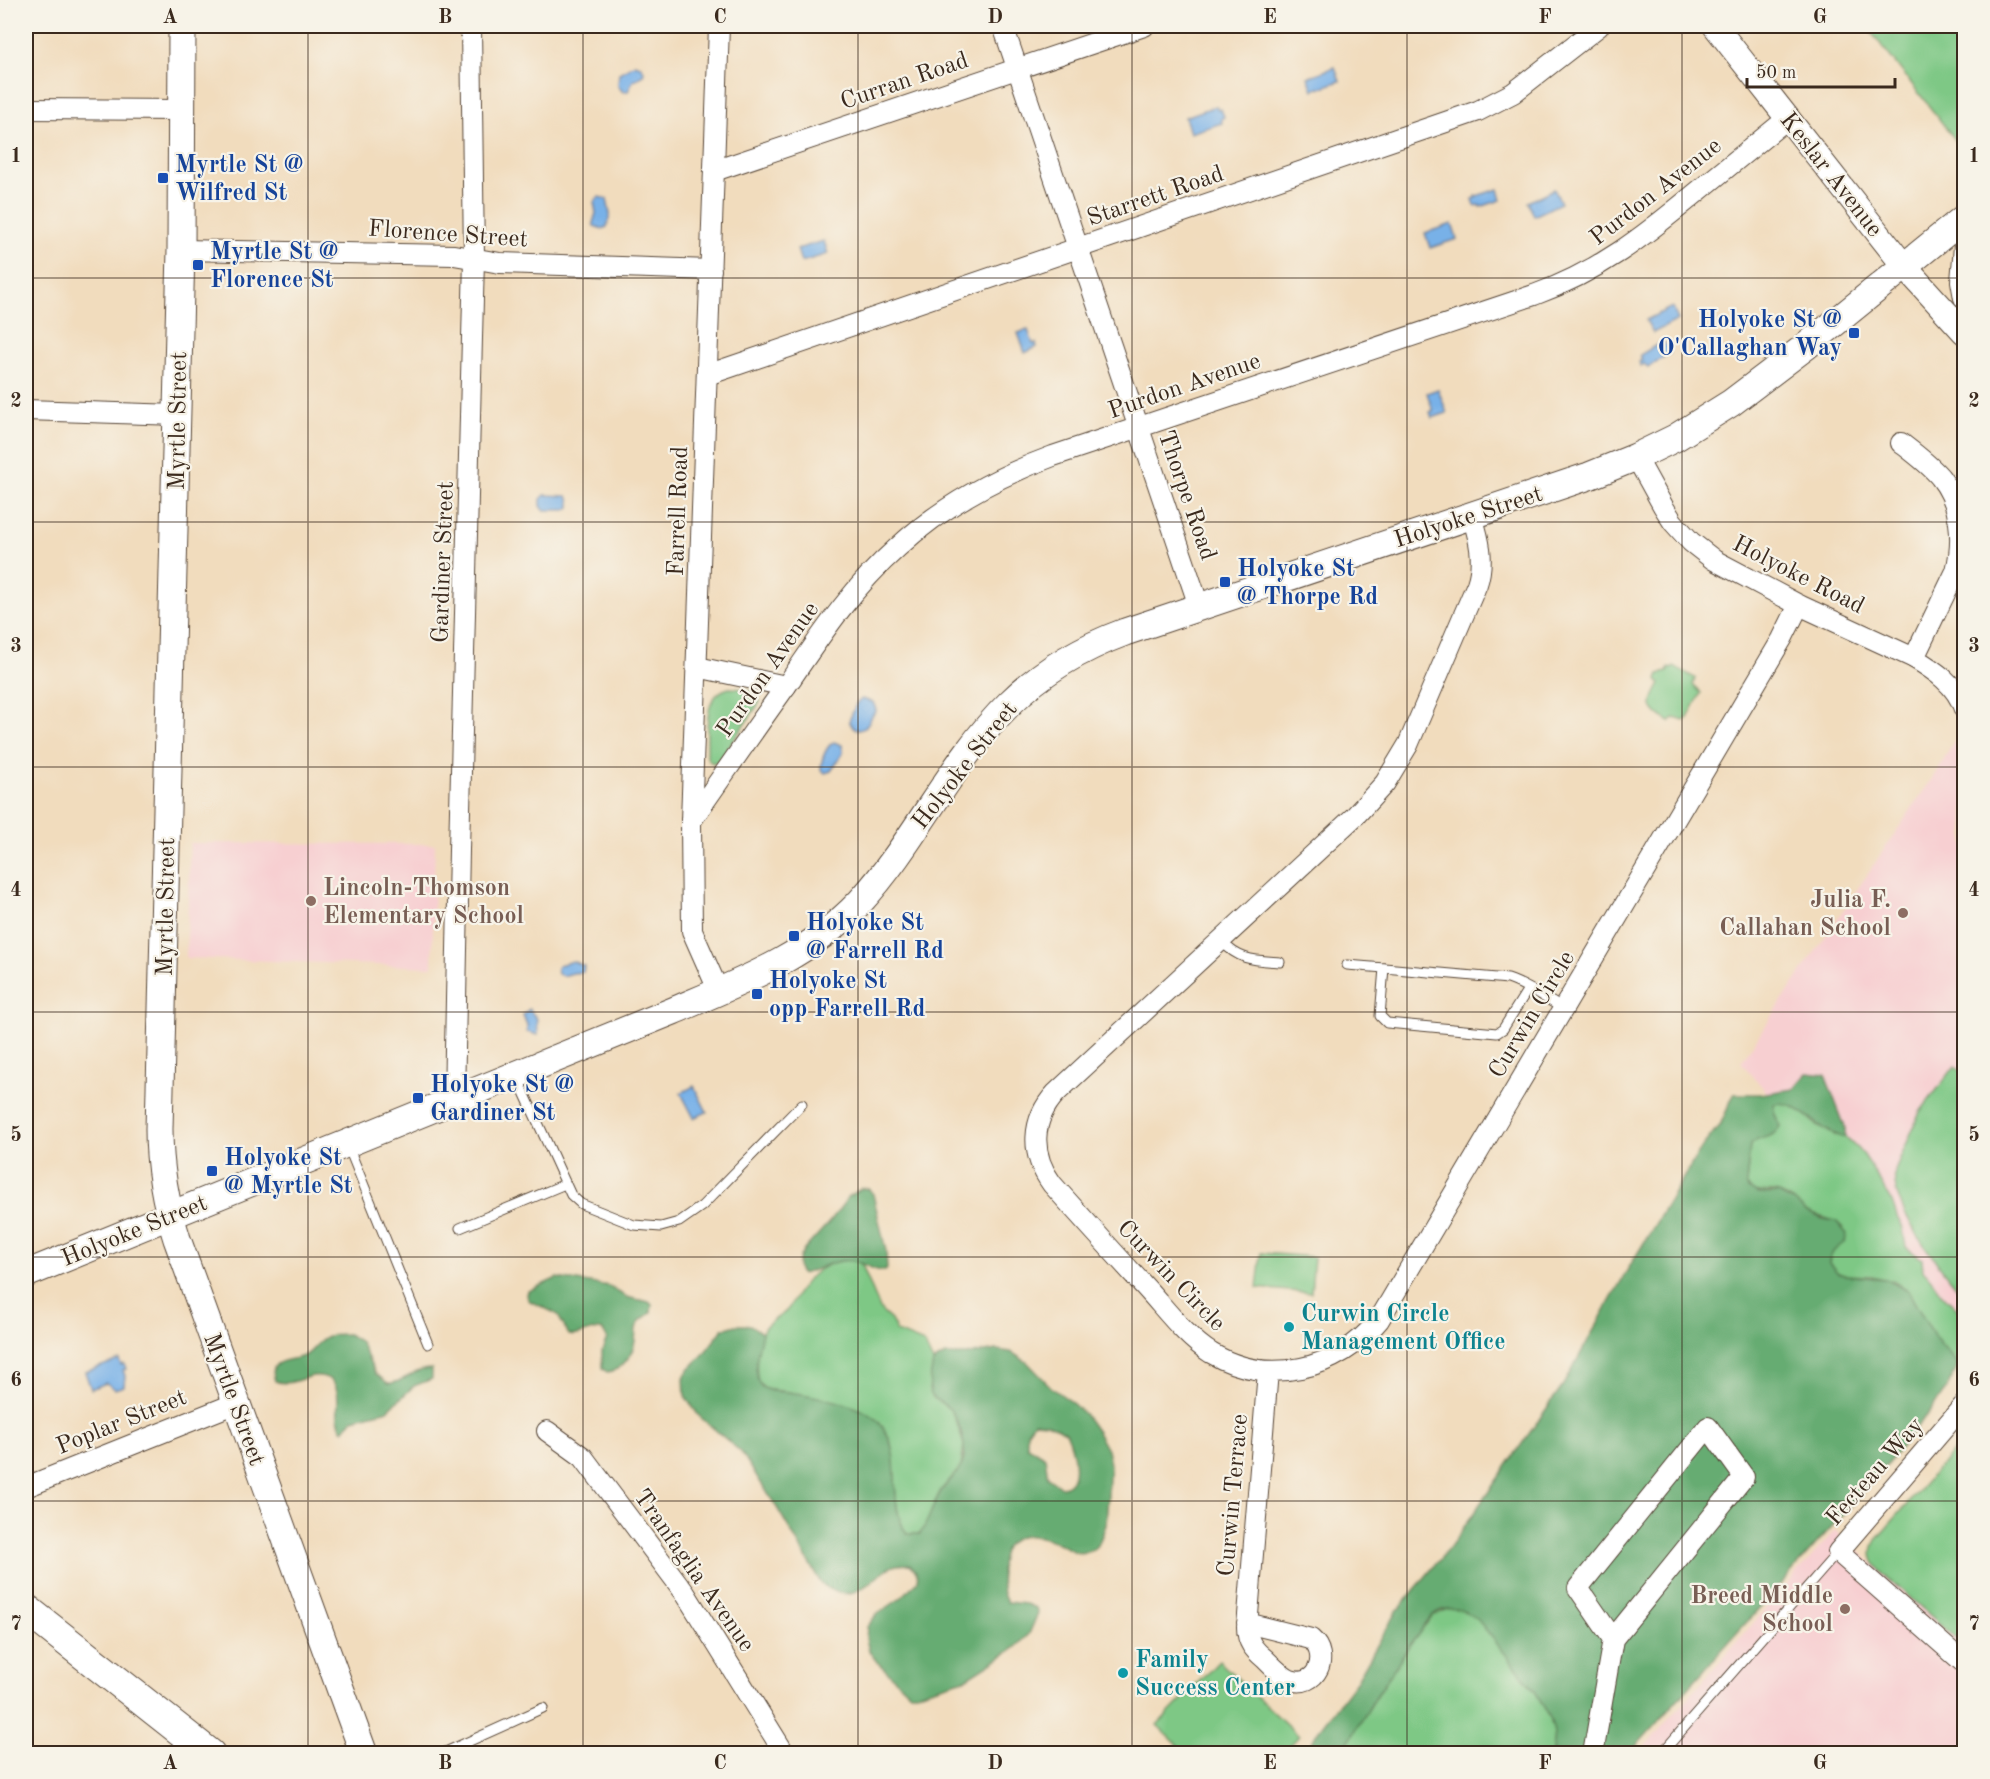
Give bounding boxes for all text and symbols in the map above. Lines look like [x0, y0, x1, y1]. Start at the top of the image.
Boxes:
text: A [162, 8, 178, 28]
text: B [438, 8, 452, 28]
text: C [713, 8, 727, 28]
text: D [987, 8, 1003, 28]
text: E [1263, 8, 1277, 28]
text: F [1538, 8, 1552, 28]
text: G [1813, 8, 1827, 28]
street label: Curran Road [838, 49, 972, 115]
scale bar [1747, 51, 1896, 89]
text: 50 m [1756, 64, 1796, 82]
street label: Keslar Avenue [1775, 108, 1886, 242]
street label: Purdon Avenue [1586, 134, 1726, 251]
text: 1 [10, 147, 22, 167]
text: 1 [1968, 147, 1980, 167]
place label: Myrtle St @ Wilfred St [175, 154, 304, 206]
street label: Starrett Road [1084, 162, 1227, 231]
marker: Myrtle St @ Wilfred St [156, 171, 170, 185]
street label: Florence Street [367, 217, 529, 253]
place label: Myrtle St @ Florence St [210, 241, 339, 293]
marker: Myrtle St @ Florence St [191, 258, 205, 272]
place label: Holyoke St @ O'Callaghan Way [1658, 309, 1842, 361]
marker: Holyoke St @ O'Callaghan Way [1847, 326, 1861, 340]
street label: Purdon Avenue [1105, 350, 1264, 424]
street label: Myrtle Street [166, 351, 192, 491]
text: 2 [10, 392, 22, 412]
text: 2 [1968, 392, 1980, 412]
street label: Thorpe Road [1153, 428, 1220, 564]
street label: Farrell Road [665, 445, 693, 577]
street label: Gardiner Street [429, 481, 459, 644]
street label: Holyoke Street [1391, 483, 1546, 553]
street label: Holyoke Road [1728, 532, 1868, 619]
place label: Holyoke St @ Thorpe Rd [1237, 558, 1378, 610]
marker: Holyoke St @ Thorpe Rd [1218, 575, 1232, 589]
street label: Purdon Avenue [713, 598, 824, 742]
text: 3 [10, 637, 22, 657]
text: 3 [1968, 637, 1980, 657]
street label: Holyoke Street [909, 698, 1023, 835]
street label: Myrtle Street [154, 837, 180, 977]
place label: Lincoln-Thomson Elementary School [323, 877, 524, 929]
text: 4 [10, 881, 22, 901]
text: 4 [1968, 881, 1980, 901]
place label: Julia F. Callahan School [1719, 889, 1891, 941]
marker: Lincoln-Thomson Elementary School [304, 894, 318, 908]
marker: Julia F. Callahan School [1896, 906, 1910, 920]
place label: Holyoke St @ Farrell Rd [806, 912, 944, 964]
marker: Holyoke St @ Farrell Rd [787, 929, 801, 943]
street label: Curwin Circle [1485, 947, 1580, 1083]
place label: Holyoke St opp Farrell Rd [769, 970, 926, 1022]
marker: Holyoke St opp Farrell Rd [750, 987, 764, 1001]
place label: Holyoke St @ Gardiner St [430, 1074, 574, 1126]
marker: Holyoke St @ Gardiner St [411, 1091, 425, 1105]
text: 5 [10, 1125, 22, 1146]
text: 5 [1968, 1125, 1980, 1146]
place label: Holyoke St @ Myrtle St [224, 1147, 353, 1199]
marker: Holyoke St @ Myrtle St [205, 1164, 219, 1178]
street label: Holyoke Street [59, 1192, 211, 1272]
street label: Curwin Circle [1112, 1216, 1229, 1336]
place label: Curwin Circle Management Office [1301, 1303, 1506, 1355]
marker: Curwin Circle Management Office [1282, 1320, 1296, 1334]
street label: Myrtle Street [198, 1330, 268, 1469]
text: 6 [10, 1371, 22, 1391]
text: 6 [1968, 1371, 1980, 1391]
street label: Poplar Street [53, 1386, 190, 1460]
street label: Curwin Terrace [1215, 1413, 1253, 1577]
street label: Fecteau Way [1822, 1413, 1929, 1531]
street label: Tranfaglia Avenue [628, 1486, 758, 1657]
place label: Breed Middle School [1690, 1585, 1833, 1637]
marker: Breed Middle School [1838, 1602, 1852, 1616]
text: 7 [10, 1615, 22, 1635]
text: 7 [1968, 1615, 1980, 1635]
place label: Family Success Center [1135, 1649, 1295, 1701]
marker: Family Success Center [1116, 1666, 1130, 1680]
text: A [162, 1754, 178, 1774]
text: B [438, 1754, 452, 1774]
text: C [713, 1754, 727, 1774]
text: D [987, 1754, 1003, 1774]
text: E [1263, 1754, 1277, 1774]
text: F [1538, 1754, 1552, 1774]
text: G [1813, 1754, 1827, 1774]

